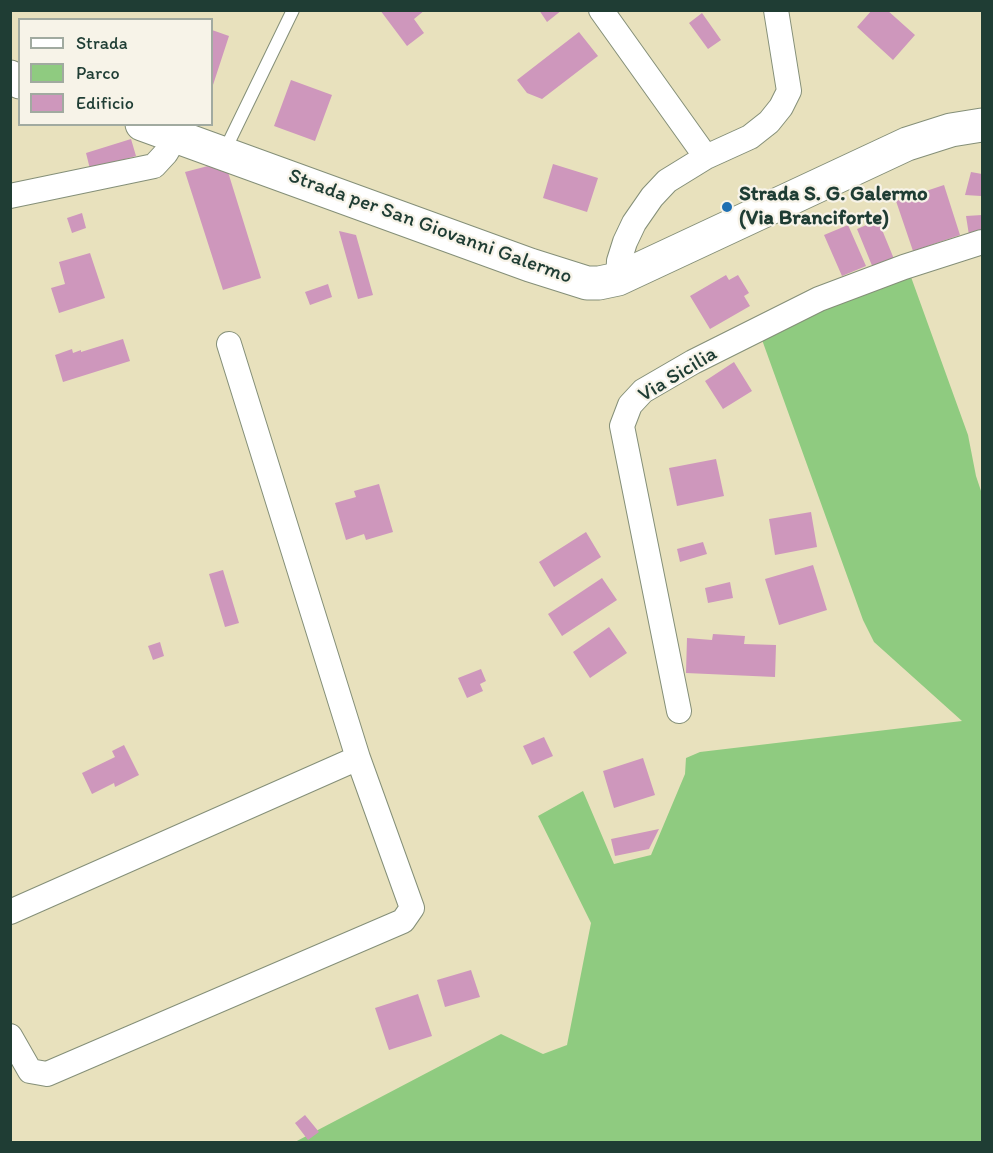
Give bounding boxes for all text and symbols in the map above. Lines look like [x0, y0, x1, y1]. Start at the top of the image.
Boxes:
legend [18, 18, 213, 126]
text: Strada [76, 32, 128, 54]
text: Parco [76, 62, 120, 84]
text: Edificio [76, 92, 134, 114]
street label: Strada per San Giovanni Galermo [285, 164, 575, 290]
place label: Strada S. G. Galermo (Via Branciforte) [739, 182, 928, 232]
marker: Strada S. G. Galermo (Via Branciforte) [720, 200, 734, 214]
street label: Via Sicilia [634, 342, 722, 408]

